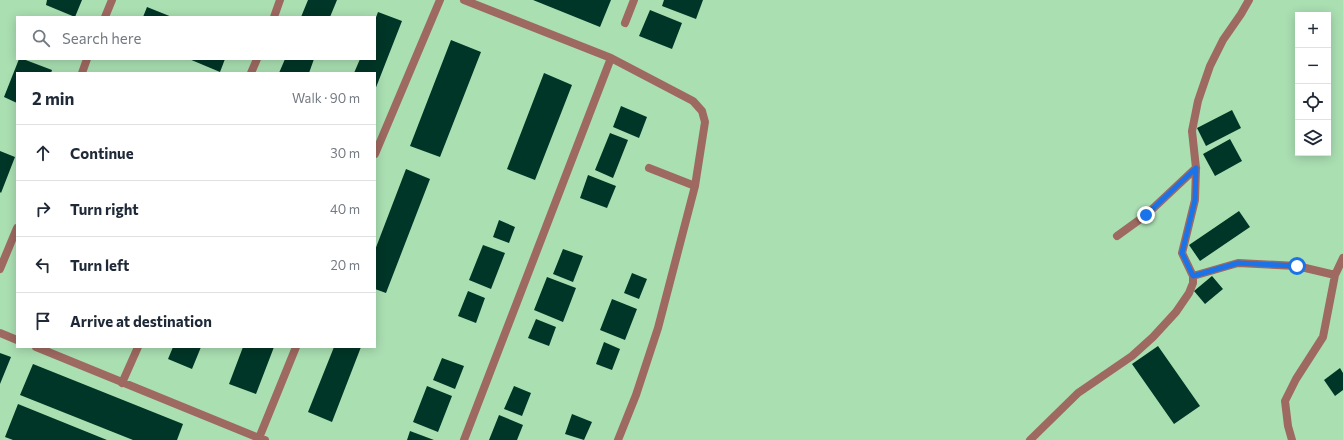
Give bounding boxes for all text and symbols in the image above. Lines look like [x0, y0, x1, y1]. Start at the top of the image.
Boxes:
map controls [1295, 12, 1331, 156]
button: + [1295, 12, 1331, 48]
search box [16, 16, 376, 60]
icon: search [30, 27, 52, 49]
text: Search here [62, 29, 141, 47]
button: − [1295, 48, 1331, 84]
button: locate [1295, 84, 1331, 120]
text: 2 min [32, 88, 74, 109]
text: Walk · 90 m [292, 90, 360, 106]
button: layers [1295, 120, 1331, 156]
icon: ahead [32, 142, 54, 164]
text: Continue [70, 144, 134, 162]
text: 30 m [330, 145, 360, 161]
icon: right [32, 198, 54, 220]
text: Turn right [70, 200, 139, 218]
text: 40 m [330, 201, 360, 217]
route end [1137, 206, 1155, 224]
icon: left [32, 254, 54, 276]
text: Turn left [70, 256, 129, 274]
text: 20 m [331, 257, 360, 273]
route start [1288, 257, 1306, 275]
icon: arrive [32, 310, 54, 332]
text: Arrive at destination [70, 312, 212, 330]

